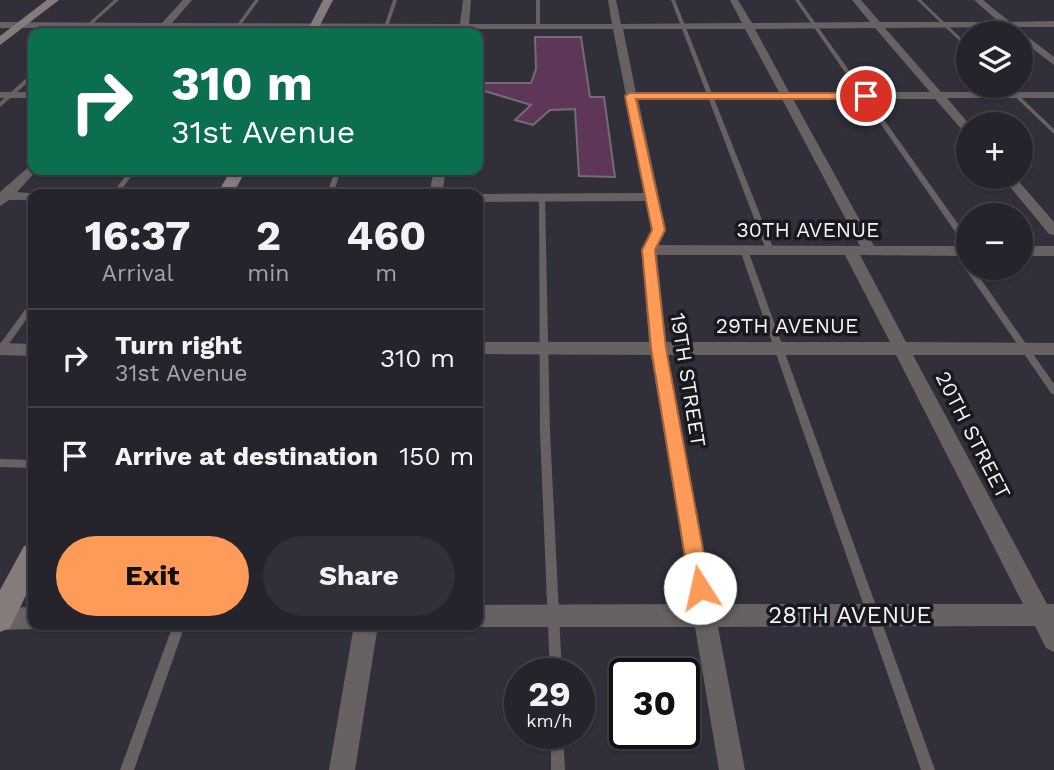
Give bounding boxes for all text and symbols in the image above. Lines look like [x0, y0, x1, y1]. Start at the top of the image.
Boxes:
map controls [956, 21, 1033, 280]
button: layers [956, 21, 1033, 98]
text: 310 m [171, 54, 313, 112]
icon: right [56, 56, 147, 147]
pin [836, 66, 896, 126]
icon: arrive [847, 77, 885, 115]
button: + [956, 112, 1033, 189]
text: 31st Avenue [171, 113, 355, 151]
button: − [956, 203, 1033, 280]
text: 16:37 [85, 211, 191, 260]
text: 2 [256, 211, 281, 260]
text: 460 [346, 211, 426, 260]
street label: 30TH AVENUE [736, 217, 880, 242]
text: Arrival [102, 260, 174, 287]
text: min [247, 260, 290, 287]
text: m [375, 260, 397, 287]
street label: 19TH STREET [666, 311, 711, 449]
street label: 29TH AVENUE [716, 313, 858, 338]
text: Turn right [115, 330, 242, 360]
icon: right [56, 339, 94, 377]
text: 310 m [380, 343, 455, 373]
text: 31st Avenue [115, 360, 247, 387]
street label: 20TH STREET [931, 367, 1016, 503]
icon: arrive [56, 437, 94, 475]
text: Arrive at destination [115, 441, 378, 471]
text: 150 m [399, 441, 474, 471]
button: Exit [56, 536, 249, 616]
button: Share [263, 536, 455, 616]
position arrow [663, 551, 737, 625]
street label: 28TH AVENUE [768, 601, 932, 629]
speed limit sign: 30 [609, 658, 700, 749]
text: 29 [528, 673, 571, 715]
text: km/h [526, 710, 573, 731]

